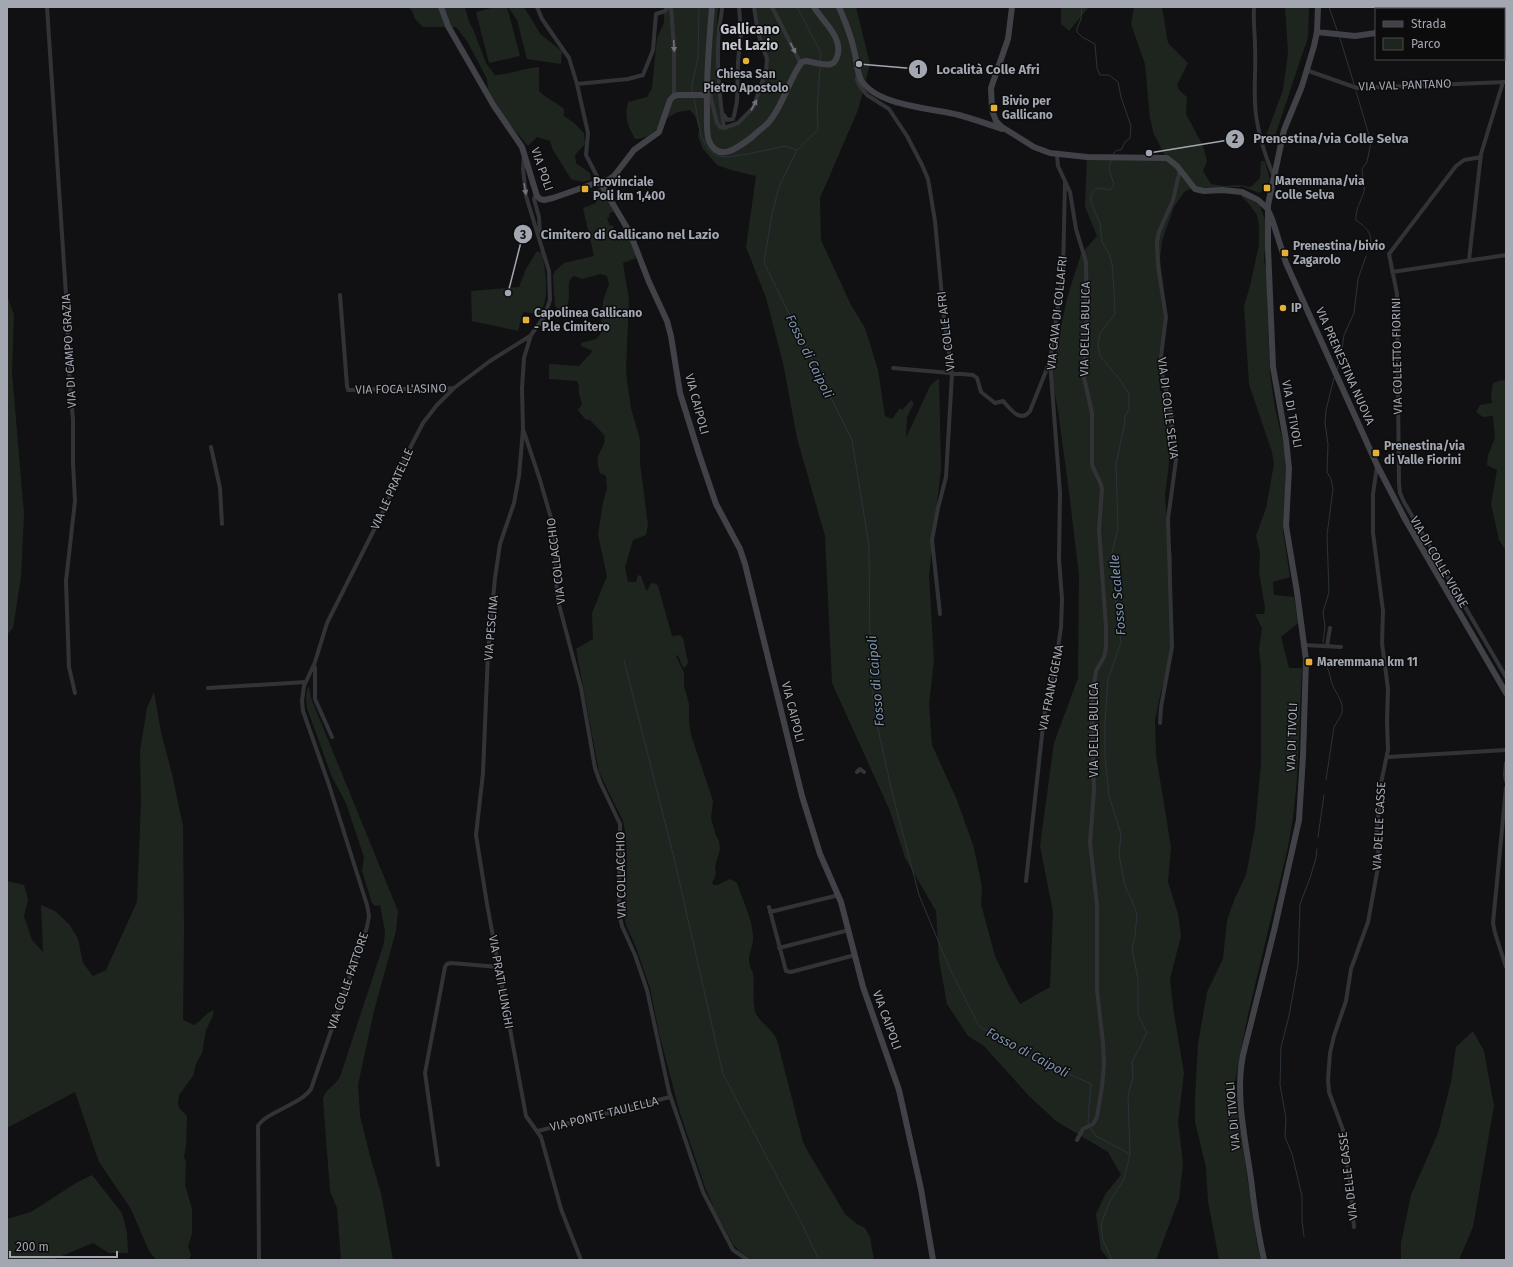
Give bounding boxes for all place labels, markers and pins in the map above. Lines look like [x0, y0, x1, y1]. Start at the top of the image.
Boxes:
marker: Chiesa San Pietro Apostolo [741, 56, 751, 66]
callout: Località Colle Afri [908, 57, 1047, 82]
place label: Chiesa San Pietro Apostolo [703, 67, 789, 95]
place label: Bivio per Gallicano [1002, 94, 1053, 122]
marker: Bivio per Gallicano [989, 103, 999, 113]
callout: Prenestina/via Colle Selva [1225, 126, 1417, 151]
place label: Maremmana/via Colle Selva [1275, 174, 1365, 202]
place label: Provinciale Poli km 1,400 [593, 175, 665, 203]
marker: Maremmana/via Colle Selva [1262, 183, 1272, 193]
marker: Provinciale Poli km 1,400 [580, 184, 590, 194]
callout: Cimitero di Gallicano nel Lazio [513, 222, 727, 247]
place label: Prenestina/bivio Zagarolo [1293, 239, 1385, 267]
marker: Prenestina/bivio Zagarolo [1280, 248, 1290, 258]
place label: IP [1291, 301, 1302, 315]
marker: IP [1278, 303, 1288, 313]
place label: Capolinea Gallicano - P.le Cimitero [534, 306, 642, 334]
marker: Capolinea Gallicano - P.le Cimitero [521, 315, 531, 325]
place label: Prenestina/via di Valle Fiorini [1384, 439, 1465, 467]
marker: Prenestina/via di Valle Fiorini [1371, 448, 1381, 458]
place label: Maremmana km 11 [1317, 655, 1418, 669]
marker: Maremmana km 11 [1304, 657, 1314, 667]

